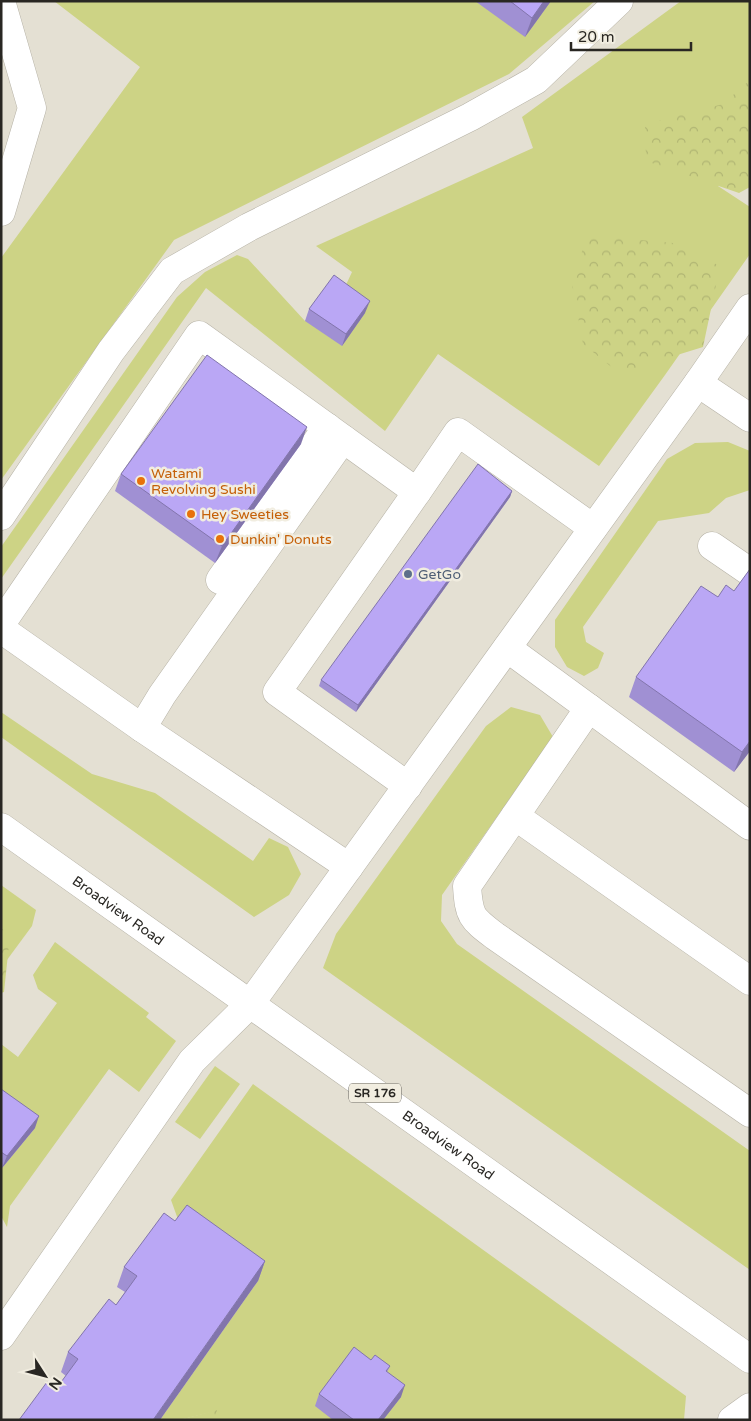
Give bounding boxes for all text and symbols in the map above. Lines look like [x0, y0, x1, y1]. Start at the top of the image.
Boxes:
scale bar [571, 20, 691, 52]
text: 20 m [578, 28, 615, 46]
place label: Watami Revolving Sushi [151, 465, 256, 498]
marker: Watami Revolving Sushi [135, 475, 147, 487]
place label: Hey Sweeties [201, 506, 289, 523]
marker: Hey Sweeties [185, 508, 197, 520]
place label: Dunkin' Donuts [230, 531, 332, 548]
marker: Dunkin' Donuts [214, 533, 226, 545]
place label: GetGo [418, 566, 461, 583]
marker: GetGo [402, 568, 414, 580]
street label: Broadview Road [69, 872, 168, 949]
road number: SR 176 [349, 1084, 401, 1102]
street label: Broadview Road [399, 1107, 498, 1183]
north arrow [20, 1351, 70, 1401]
text: N [45, 1374, 65, 1393]

